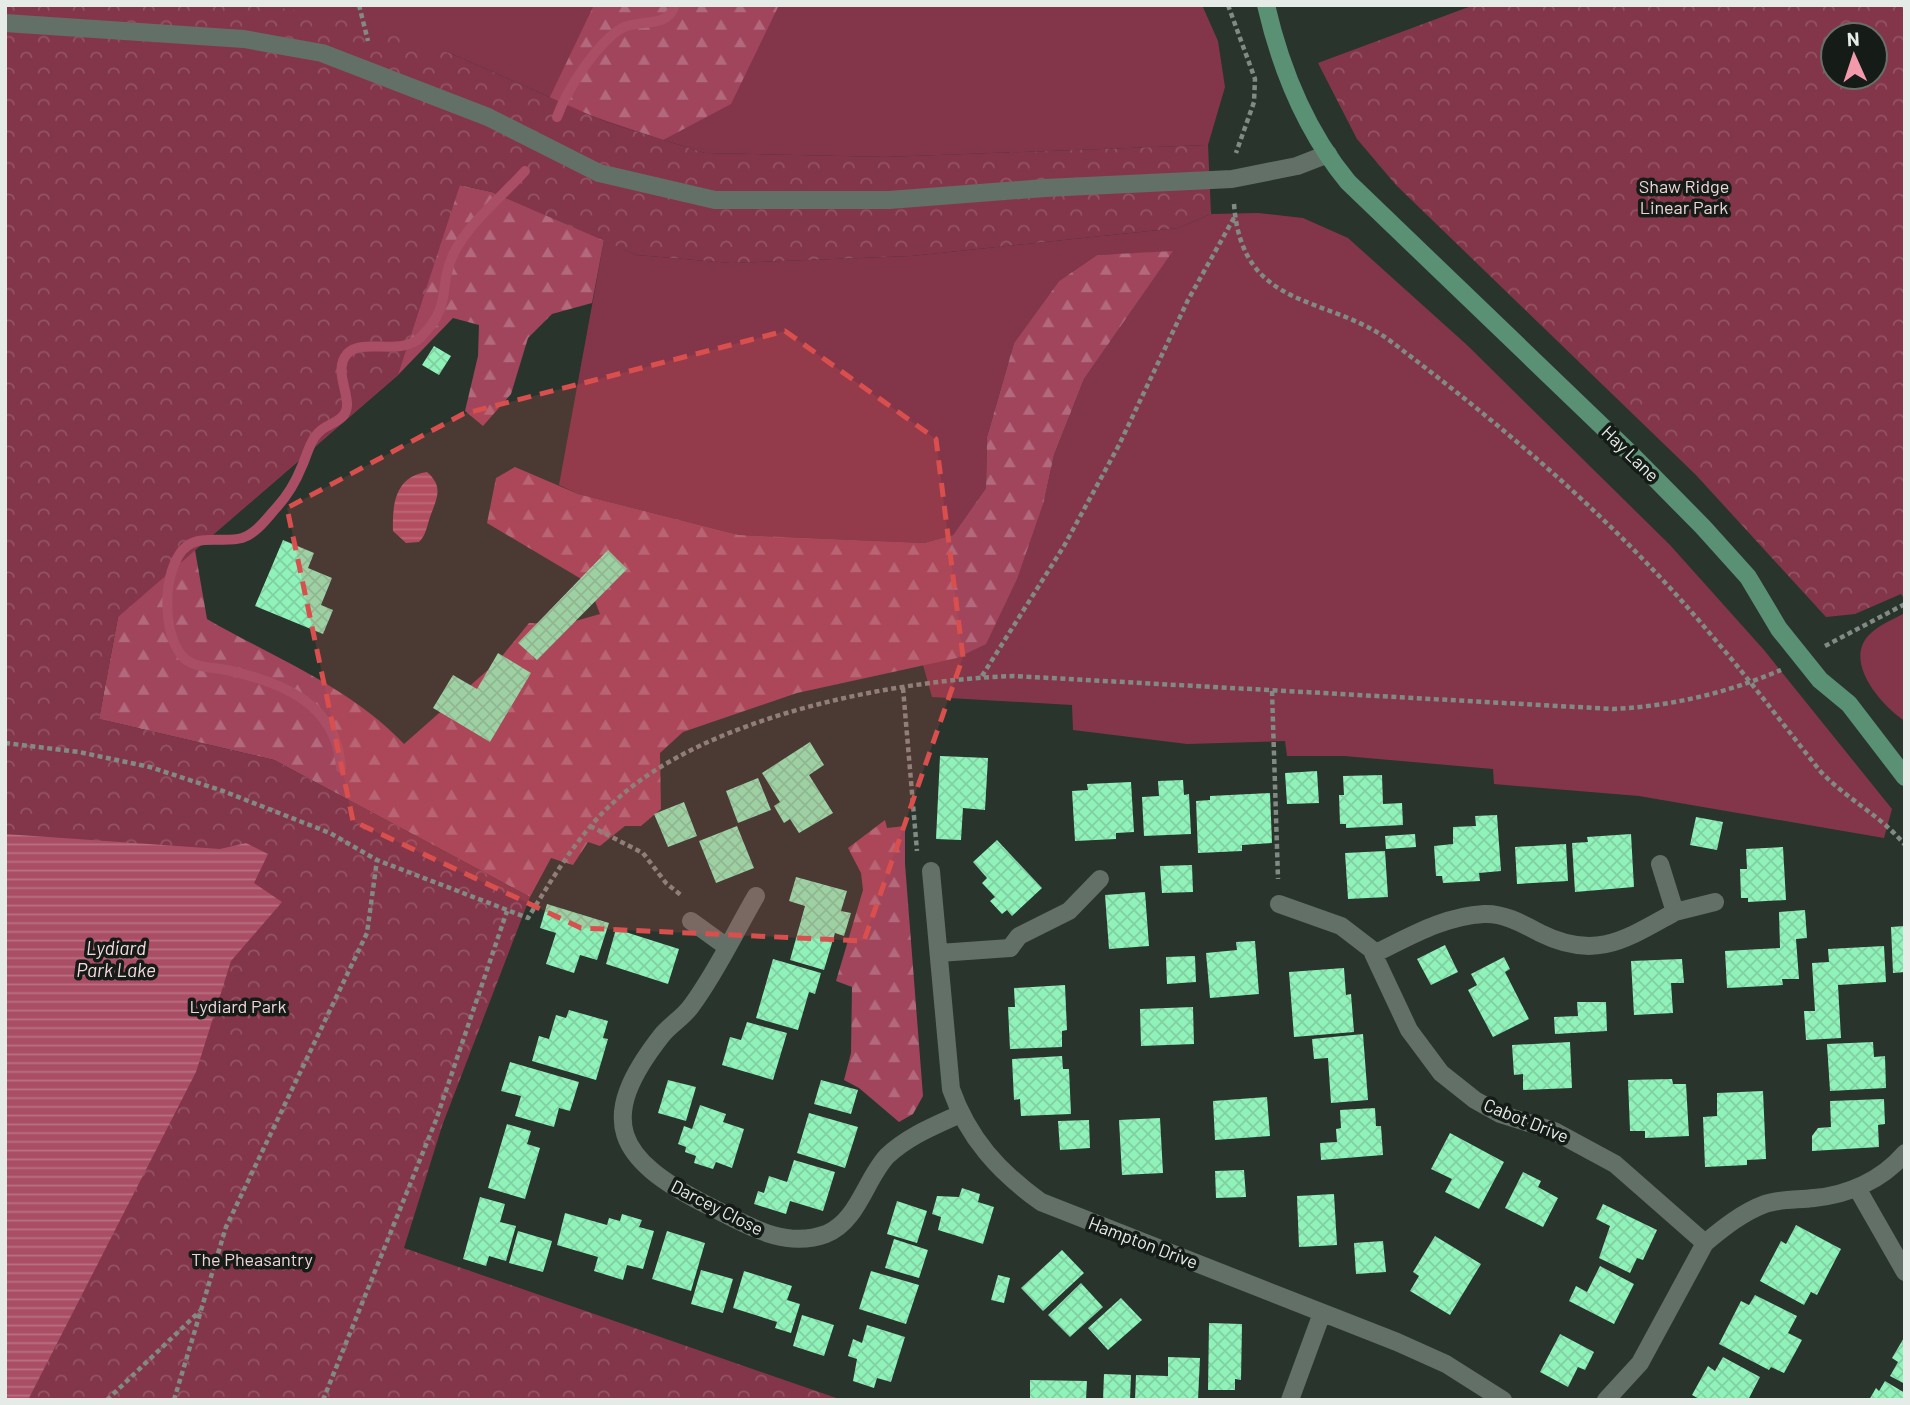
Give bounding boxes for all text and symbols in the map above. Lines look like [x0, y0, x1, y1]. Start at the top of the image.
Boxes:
north arrow [1819, 21, 1889, 91]
text: N [1846, 27, 1860, 50]
park label: Shaw Ridge Linear Park [1639, 175, 1729, 218]
street label: Hay Lane [1597, 421, 1664, 486]
water label: Lydiard Park Lake [76, 936, 156, 981]
park label: Lydiard Park [190, 995, 286, 1017]
street label: Cabot Drive [1481, 1093, 1572, 1147]
street label: Darcey Close [668, 1175, 767, 1240]
street label: Hampton Drive [1086, 1211, 1201, 1273]
park label: The Pheasantry [191, 1248, 313, 1270]

